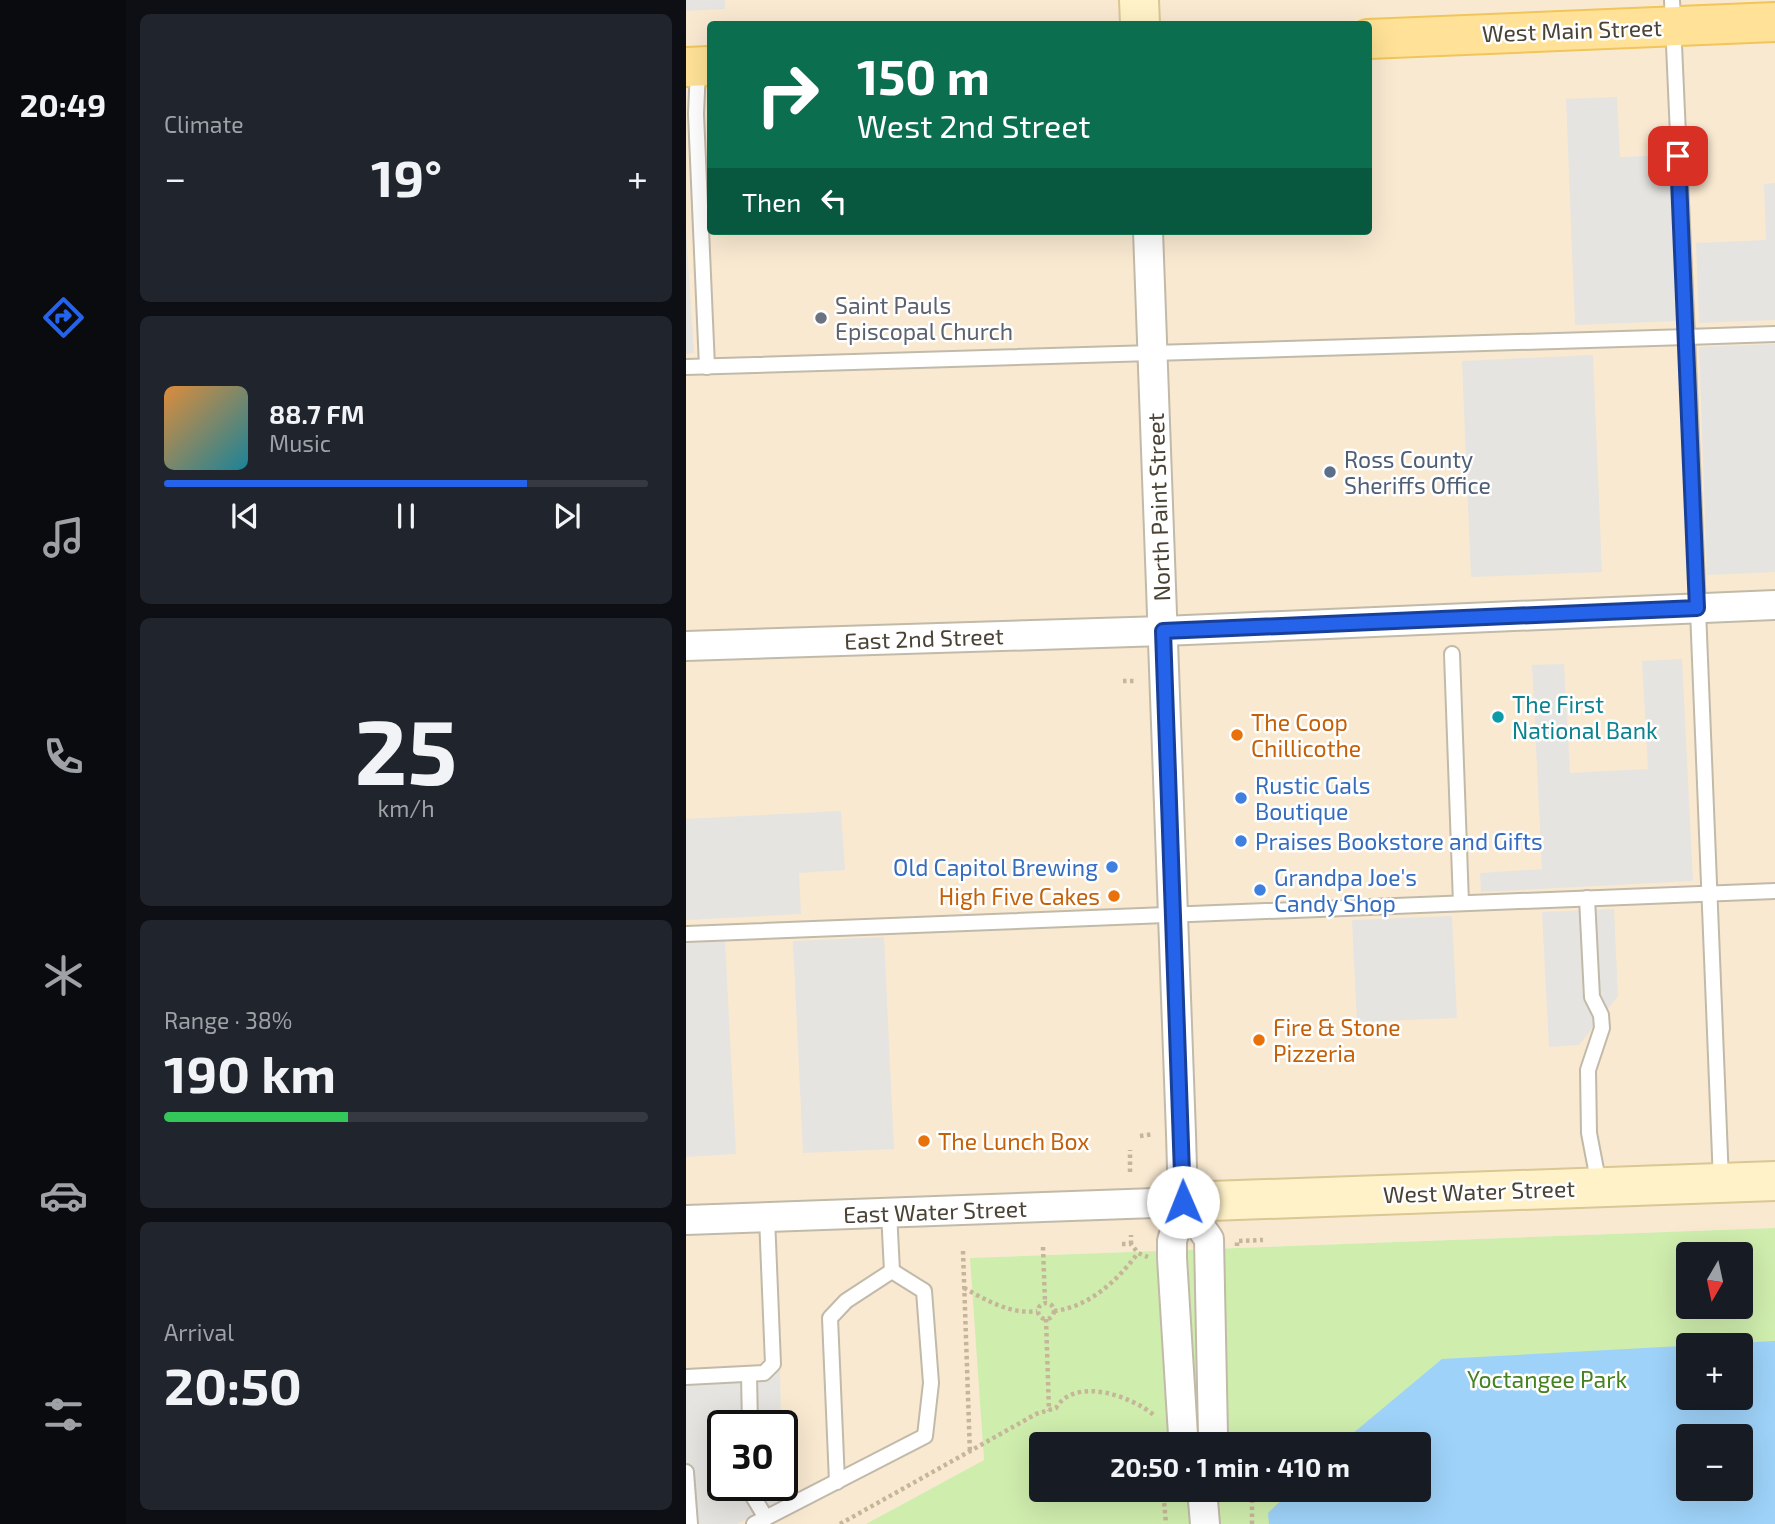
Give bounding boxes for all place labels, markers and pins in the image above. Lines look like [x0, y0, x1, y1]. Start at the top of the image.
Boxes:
pin [1648, 126, 1708, 186]
place label: Saint Pauls Episcopal Church [835, 291, 1013, 345]
marker: Saint Pauls Episcopal Church [813, 310, 829, 326]
place label: Ross County Sheriffs Office [1344, 445, 1491, 499]
marker: Ross County Sheriffs Office [1322, 464, 1338, 480]
place label: The First National Bank [1512, 690, 1658, 744]
place label: The Coop Chillicothe [1251, 708, 1361, 762]
marker: The First National Bank [1490, 709, 1506, 725]
marker: The Coop Chillicothe [1229, 727, 1245, 743]
place label: Rustic Gals Boutique [1255, 771, 1370, 825]
marker: Rustic Gals Boutique [1233, 790, 1249, 806]
place label: Praises Bookstore and Gifts [1255, 827, 1543, 855]
marker: Praises Bookstore and Gifts [1233, 833, 1249, 849]
place label: Old Capitol Brewing [893, 853, 1098, 881]
marker: Old Capitol Brewing [1104, 859, 1120, 875]
place label: Grandpa Joe's Candy Shop [1274, 863, 1417, 917]
place label: High Five Cakes [939, 882, 1100, 910]
marker: Grandpa Joe's Candy Shop [1252, 882, 1268, 898]
marker: High Five Cakes [1106, 888, 1122, 904]
place label: Fire & Stone Pizzeria [1273, 1013, 1401, 1067]
marker: Fire & Stone Pizzeria [1251, 1032, 1267, 1048]
place label: The Lunch Box [938, 1127, 1089, 1155]
marker: The Lunch Box [916, 1133, 932, 1149]

